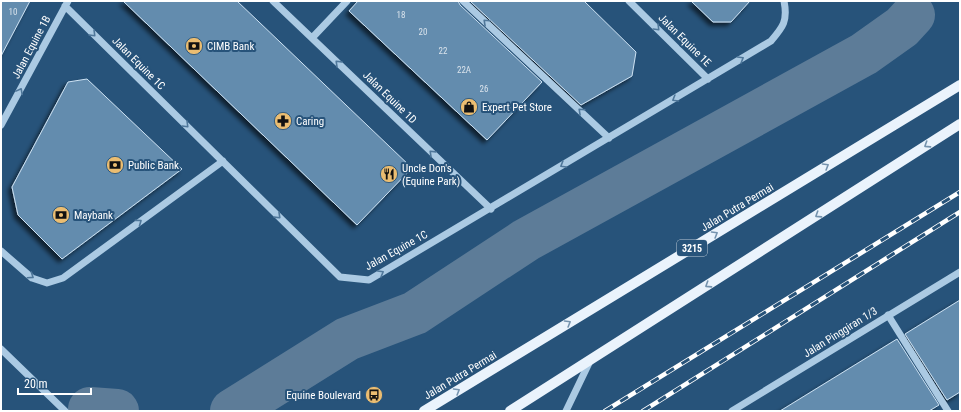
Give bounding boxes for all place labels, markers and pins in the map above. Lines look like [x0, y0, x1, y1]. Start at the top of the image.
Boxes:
bank icon: CIMB Bank [184, 36, 204, 56]
place label: CIMB Bank [207, 40, 254, 53]
shop icon: Expert Pet Store [459, 97, 479, 117]
place label: Expert Pet Store [482, 101, 552, 114]
pharmacy icon: Caring [273, 111, 293, 131]
place label: Caring [296, 115, 324, 128]
bank icon: Public Bank [105, 155, 125, 175]
place label: Public Bank [128, 159, 179, 172]
place label: Uncle Don's (Equine Park) [402, 162, 460, 188]
restaurant icon: Uncle Don's (Equine Park) [379, 164, 399, 184]
bank icon: Maybank [51, 205, 71, 225]
place label: Maybank [74, 209, 113, 222]
bus stop icon: Equine Boulevard [364, 385, 384, 405]
place label: Equine Boulevard [286, 389, 361, 402]

